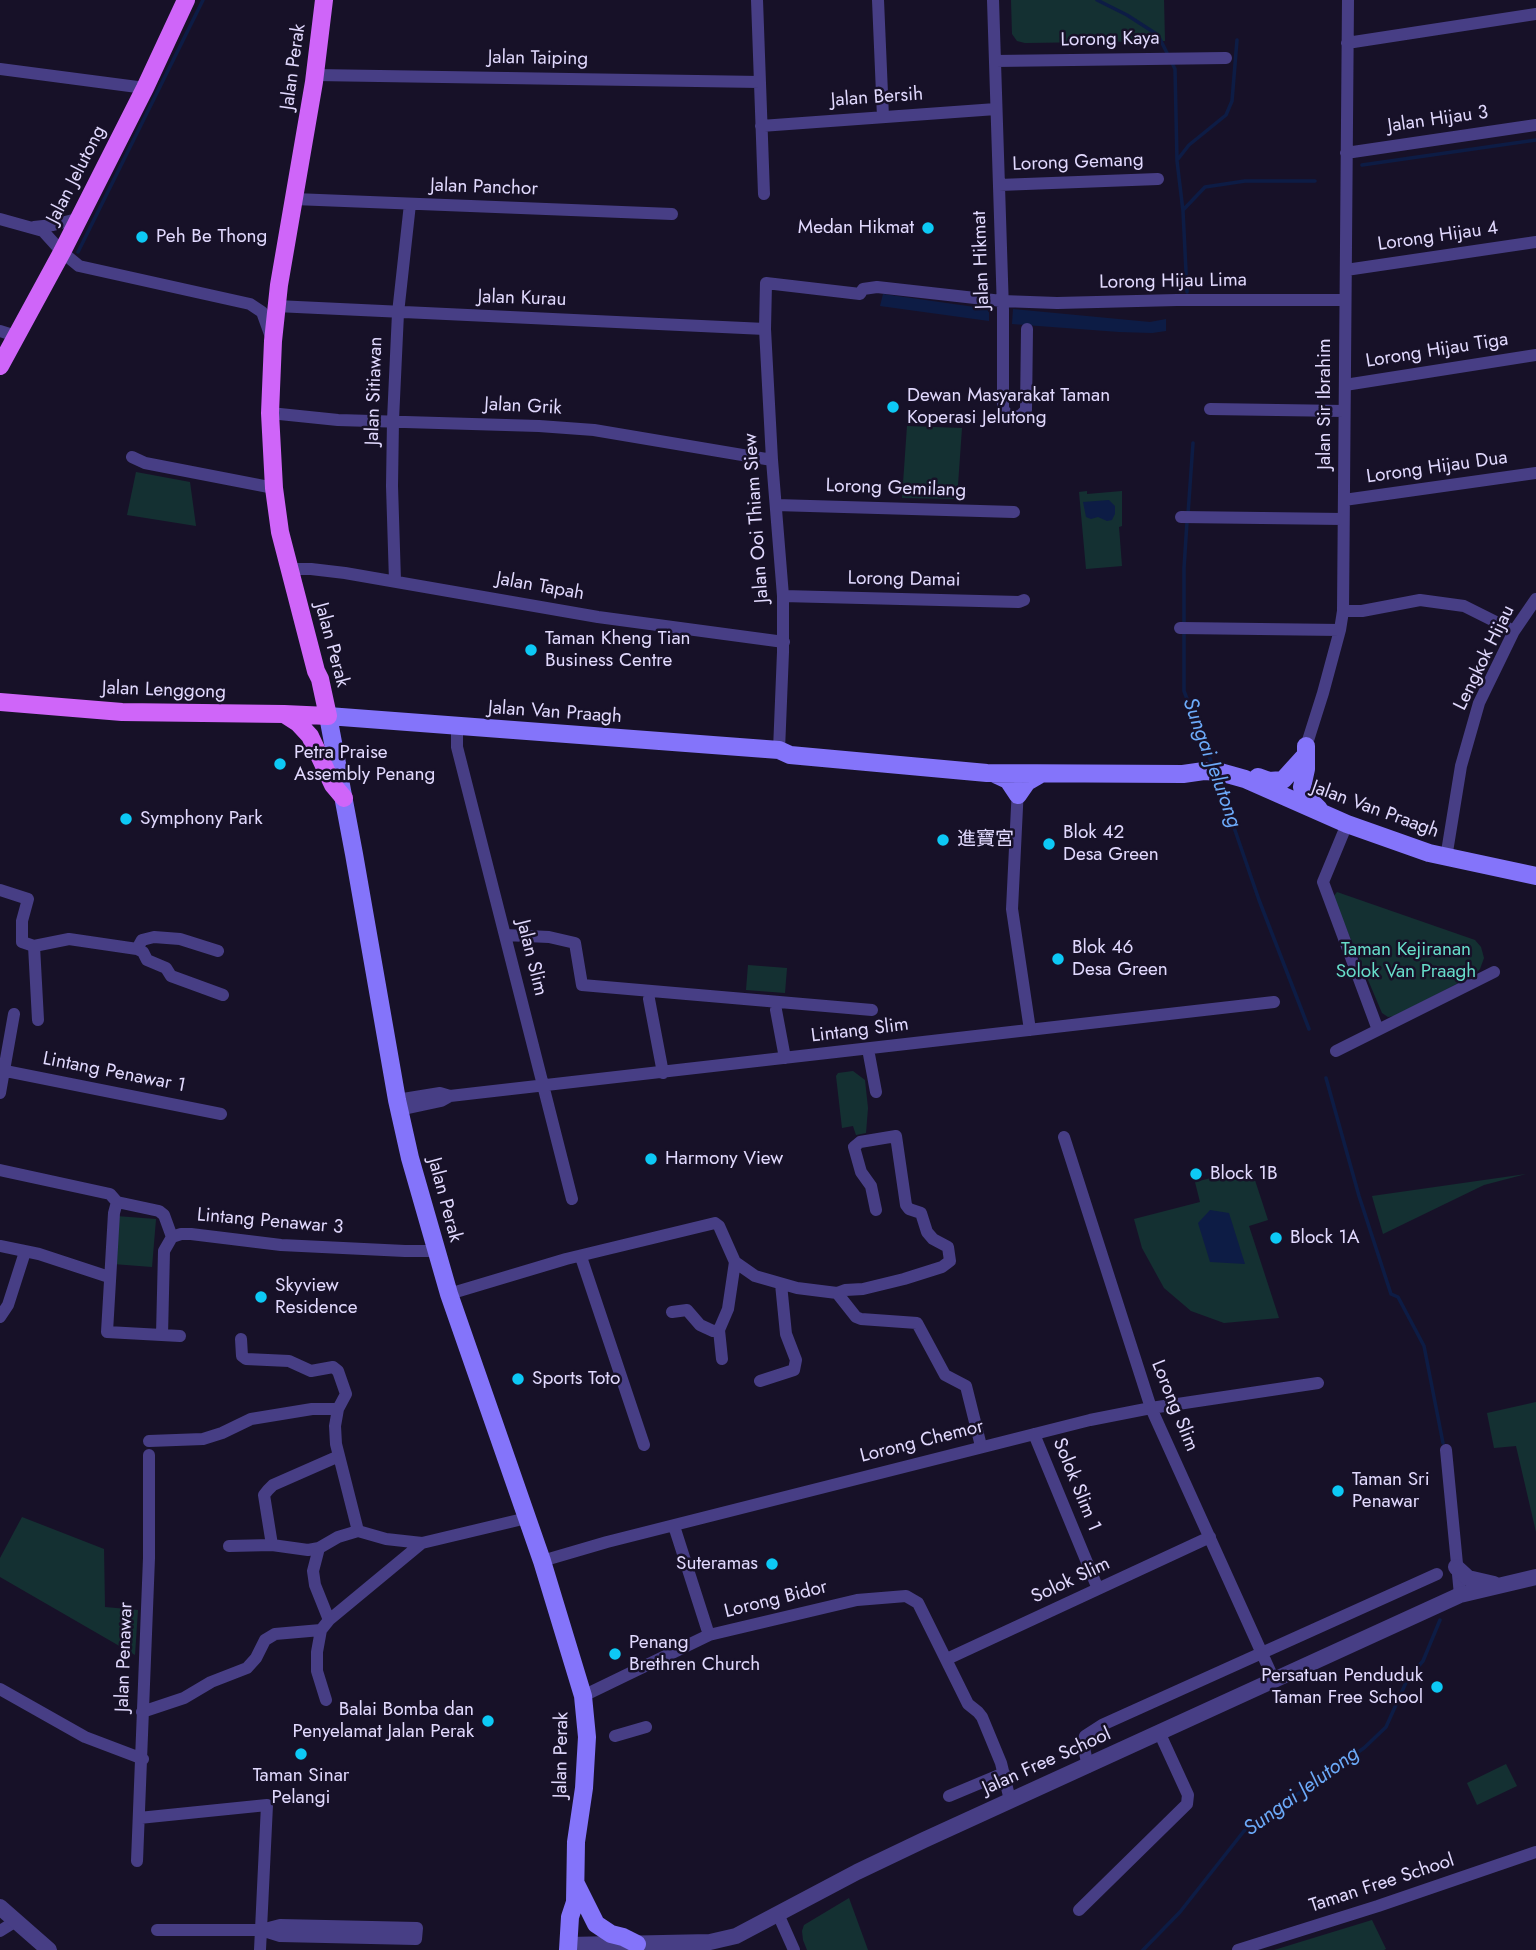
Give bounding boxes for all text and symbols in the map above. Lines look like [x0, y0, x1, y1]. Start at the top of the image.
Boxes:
street label: Jalan Perak [277, 23, 311, 111]
street label: Lorong Kaya [1060, 28, 1160, 52]
street label: Jalan Taiping [488, 47, 588, 71]
street label: Jalan Bersih [830, 83, 924, 113]
street label: Jalan Hijau 3 [1386, 102, 1490, 138]
street label: Jalan Jelutong [42, 122, 112, 228]
street label: Lorong Gemang [1012, 149, 1144, 177]
street label: Jalan Panchor [430, 175, 538, 201]
street label: Jalan Hikmat [969, 210, 995, 310]
place label: Medan Hikmat [798, 217, 914, 239]
street label: Lorong Hijau 4 [1376, 217, 1500, 257]
marker: Medan Hikmat [920, 220, 936, 236]
place label: Peh Be Thong [156, 226, 267, 248]
marker: Peh Be Thong [134, 229, 150, 245]
street label: Lorong Hijau Lima [1099, 269, 1247, 295]
street label: Jalan Kurau [477, 286, 567, 312]
street label: Lorong Hijau Tiga [1364, 328, 1510, 374]
street label: Jalan Sitiawan [362, 336, 388, 446]
street label: Jalan Sir Ibrahim [1314, 338, 1336, 470]
place label: Dewan Masyarakat Taman Koperasi Jelutong [907, 385, 1110, 429]
street label: Jalan Grik [484, 394, 562, 420]
marker: Dewan Masyarakat Taman Koperasi Jelutong [885, 399, 901, 415]
street label: Jalan Ooi Thiam Siew [740, 432, 774, 604]
street label: Lorong Hijau Dua [1365, 447, 1509, 489]
street label: Lorong Gemilang [825, 475, 967, 503]
street label: Jalan Tapah [494, 568, 586, 606]
street label: Lorong Damai [847, 568, 961, 592]
street label: Jalan Perak [309, 600, 353, 690]
street label: Lengkok Hijau [1450, 602, 1520, 714]
place label: Taman Kheng Tian Business Centre [545, 628, 691, 672]
marker: Taman Kheng Tian Business Centre [523, 642, 539, 658]
street label: Jalan Lenggong [102, 677, 226, 705]
water label: Sungai Jelutong [1176, 695, 1246, 831]
street label: Jalan Van Praagh [487, 697, 623, 729]
place label: Petra Praise Assembly Penang [294, 742, 435, 786]
marker: Petra Praise Assembly Penang [272, 756, 288, 772]
street label: Jalan Van Praagh [1308, 776, 1442, 844]
place label: Symphony Park [140, 808, 263, 830]
marker: Symphony Park [118, 811, 134, 827]
place label: Blok 42 Desa Green [1063, 822, 1159, 866]
place label: 進寶宮 [957, 829, 1014, 851]
marker: 進寶宮 [935, 832, 951, 848]
marker: Blok 42 Desa Green [1041, 836, 1057, 852]
street label: Jalan Slim [511, 918, 551, 998]
place label: Blok 46 Desa Green [1072, 937, 1168, 981]
park label: Taman Kejiranan Solok Van Praagh [1336, 939, 1476, 983]
marker: Blok 46 Desa Green [1050, 951, 1066, 967]
street label: Lintang Slim [810, 1014, 910, 1048]
street label: Lintang Penawar 1 [41, 1048, 187, 1098]
place label: Harmony View [665, 1148, 783, 1170]
marker: Harmony View [643, 1151, 659, 1167]
street label: Jalan Perak [422, 1155, 466, 1245]
place label: Block 1B [1210, 1163, 1278, 1185]
marker: Block 1B [1188, 1166, 1204, 1182]
street label: Lintang Penawar 3 [196, 1204, 344, 1240]
place label: Block 1A [1290, 1227, 1360, 1249]
marker: Block 1A [1268, 1230, 1284, 1246]
place label: Skyview Residence [275, 1275, 357, 1319]
marker: Skyview Residence [253, 1289, 269, 1305]
street label: Lorong Slim [1145, 1357, 1203, 1455]
place label: Sports Toto [532, 1368, 620, 1390]
marker: Sports Toto [510, 1371, 526, 1387]
street label: Lorong Chemor [858, 1416, 986, 1468]
street label: Solok Slim 1 [1047, 1435, 1105, 1535]
place label: Taman Sri Penawar [1352, 1469, 1430, 1513]
marker: Taman Sri Penawar [1330, 1483, 1346, 1499]
place label: Suteramas [676, 1553, 758, 1575]
street label: Solok Slim [1028, 1553, 1114, 1609]
marker: Suteramas [764, 1556, 780, 1572]
street label: Lorong Bidor [722, 1576, 830, 1624]
street label: Jalan Penawar [112, 1602, 138, 1712]
place label: Penang Brethren Church [629, 1632, 760, 1676]
marker: Penang Brethren Church [607, 1646, 623, 1662]
place label: Persatuan Penduduk Taman Free School [1261, 1665, 1423, 1709]
marker: Persatuan Penduduk Taman Free School [1429, 1679, 1445, 1695]
place label: Balai Bomba dan Penyelamat Jalan Perak [292, 1699, 474, 1743]
street label: Jalan Perak [550, 1712, 574, 1798]
marker: Balai Bomba dan Penyelamat Jalan Perak [480, 1713, 496, 1729]
street label: Jalan Free School [979, 1724, 1115, 1800]
water label: Sungai Jelutong [1239, 1742, 1365, 1842]
marker: Taman Sinar Pelangi [293, 1746, 309, 1762]
place label: Taman Sinar Pelangi [253, 1765, 349, 1809]
street label: Taman Free School [1307, 1850, 1457, 1918]

